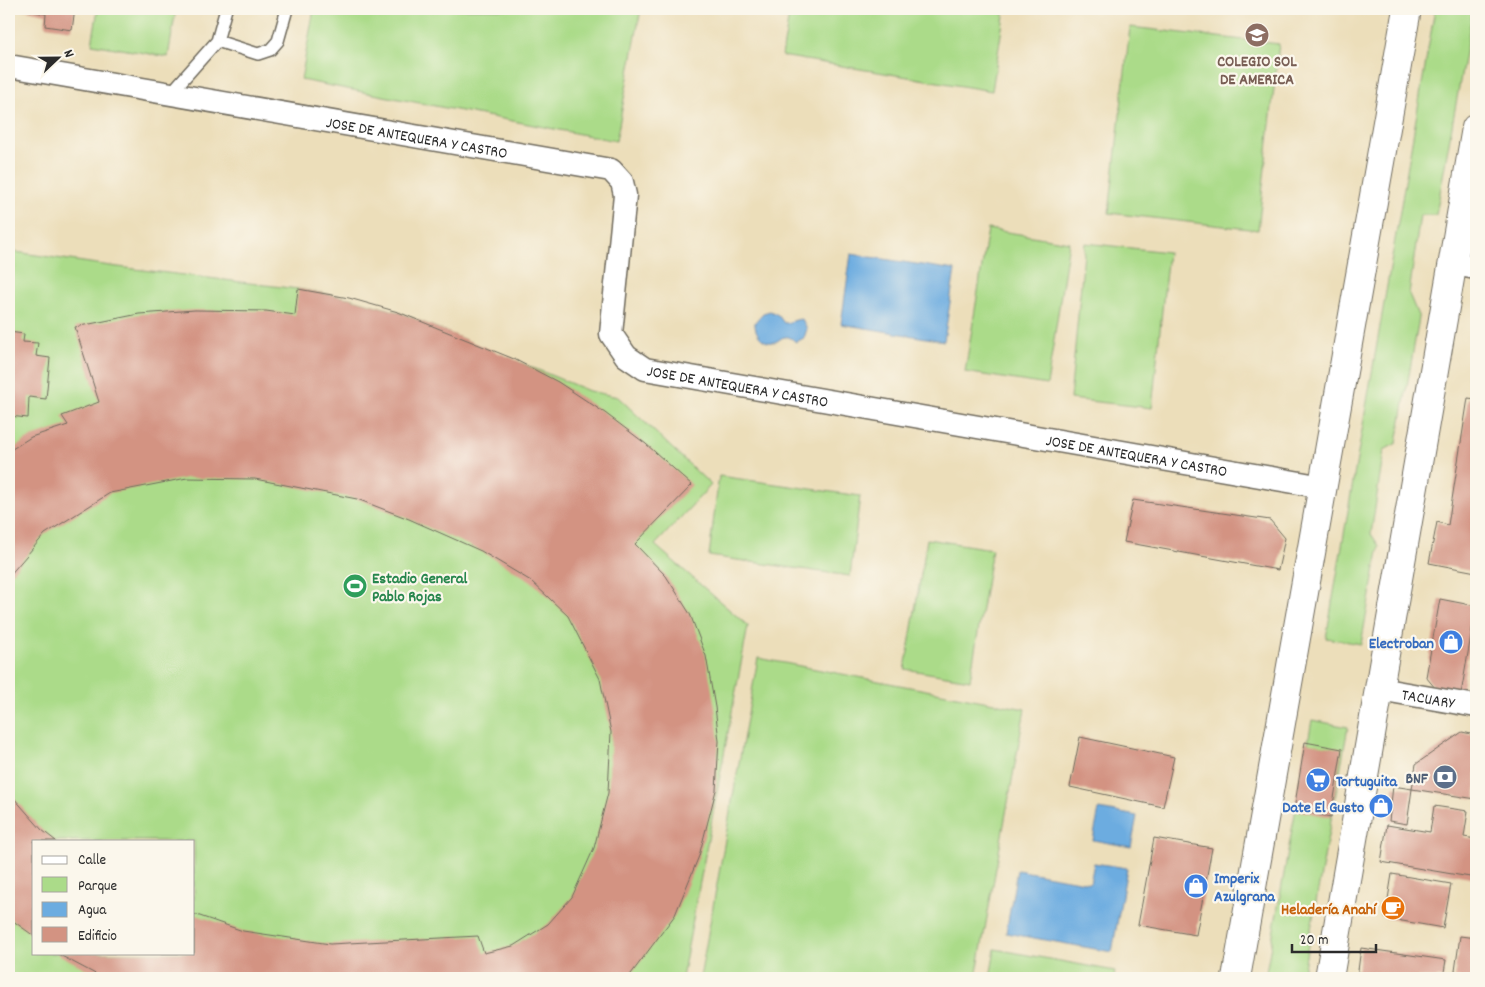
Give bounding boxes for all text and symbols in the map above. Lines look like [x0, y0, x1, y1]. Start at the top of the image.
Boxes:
school or university icon: COLEGIO SOL DE AMERICA [1244, 22, 1270, 48]
north arrow [32, 32, 82, 82]
text: N [58, 47, 79, 61]
place label: COLEGIO SOL DE AMERICA [1217, 51, 1297, 92]
street label: JOSE DE ANTEQUERA Y CASTRO [324, 112, 509, 166]
street label: JOSE DE ANTEQUERA Y CASTRO [645, 361, 830, 415]
street label: JOSE DE ANTEQUERA Y CASTRO [1044, 430, 1229, 484]
place label: Estadio General Pablo Rojas [372, 568, 468, 609]
sports icon: Estadio General Pablo Rojas [342, 573, 368, 599]
shop icon: Electroban [1438, 629, 1464, 655]
place label: Electroban [1369, 633, 1434, 656]
street label: TACUARY [1400, 684, 1457, 716]
bank icon: BNF [1432, 764, 1458, 790]
supermarket icon: Tortuguita [1305, 767, 1331, 793]
place label: BNF [1405, 768, 1429, 791]
place label: Tortuguita [1336, 771, 1399, 794]
shop icon: Date El Gusto [1368, 793, 1394, 819]
place label: Date El Gusto [1282, 797, 1364, 820]
legend [32, 840, 195, 954]
text: Calle [78, 850, 107, 872]
place label: Imperix Azulgrana [1214, 868, 1276, 909]
shop icon: Imperix Azulgrana [1183, 873, 1209, 899]
text: Parque [78, 876, 118, 898]
cafe icon: Heladería Anahí [1380, 895, 1406, 921]
place label: Heladería Anahí [1281, 899, 1378, 922]
text: Agua [78, 900, 107, 922]
scale bar [1292, 922, 1376, 954]
text: Edificio [78, 926, 117, 948]
text: 20 m [1300, 930, 1328, 952]

